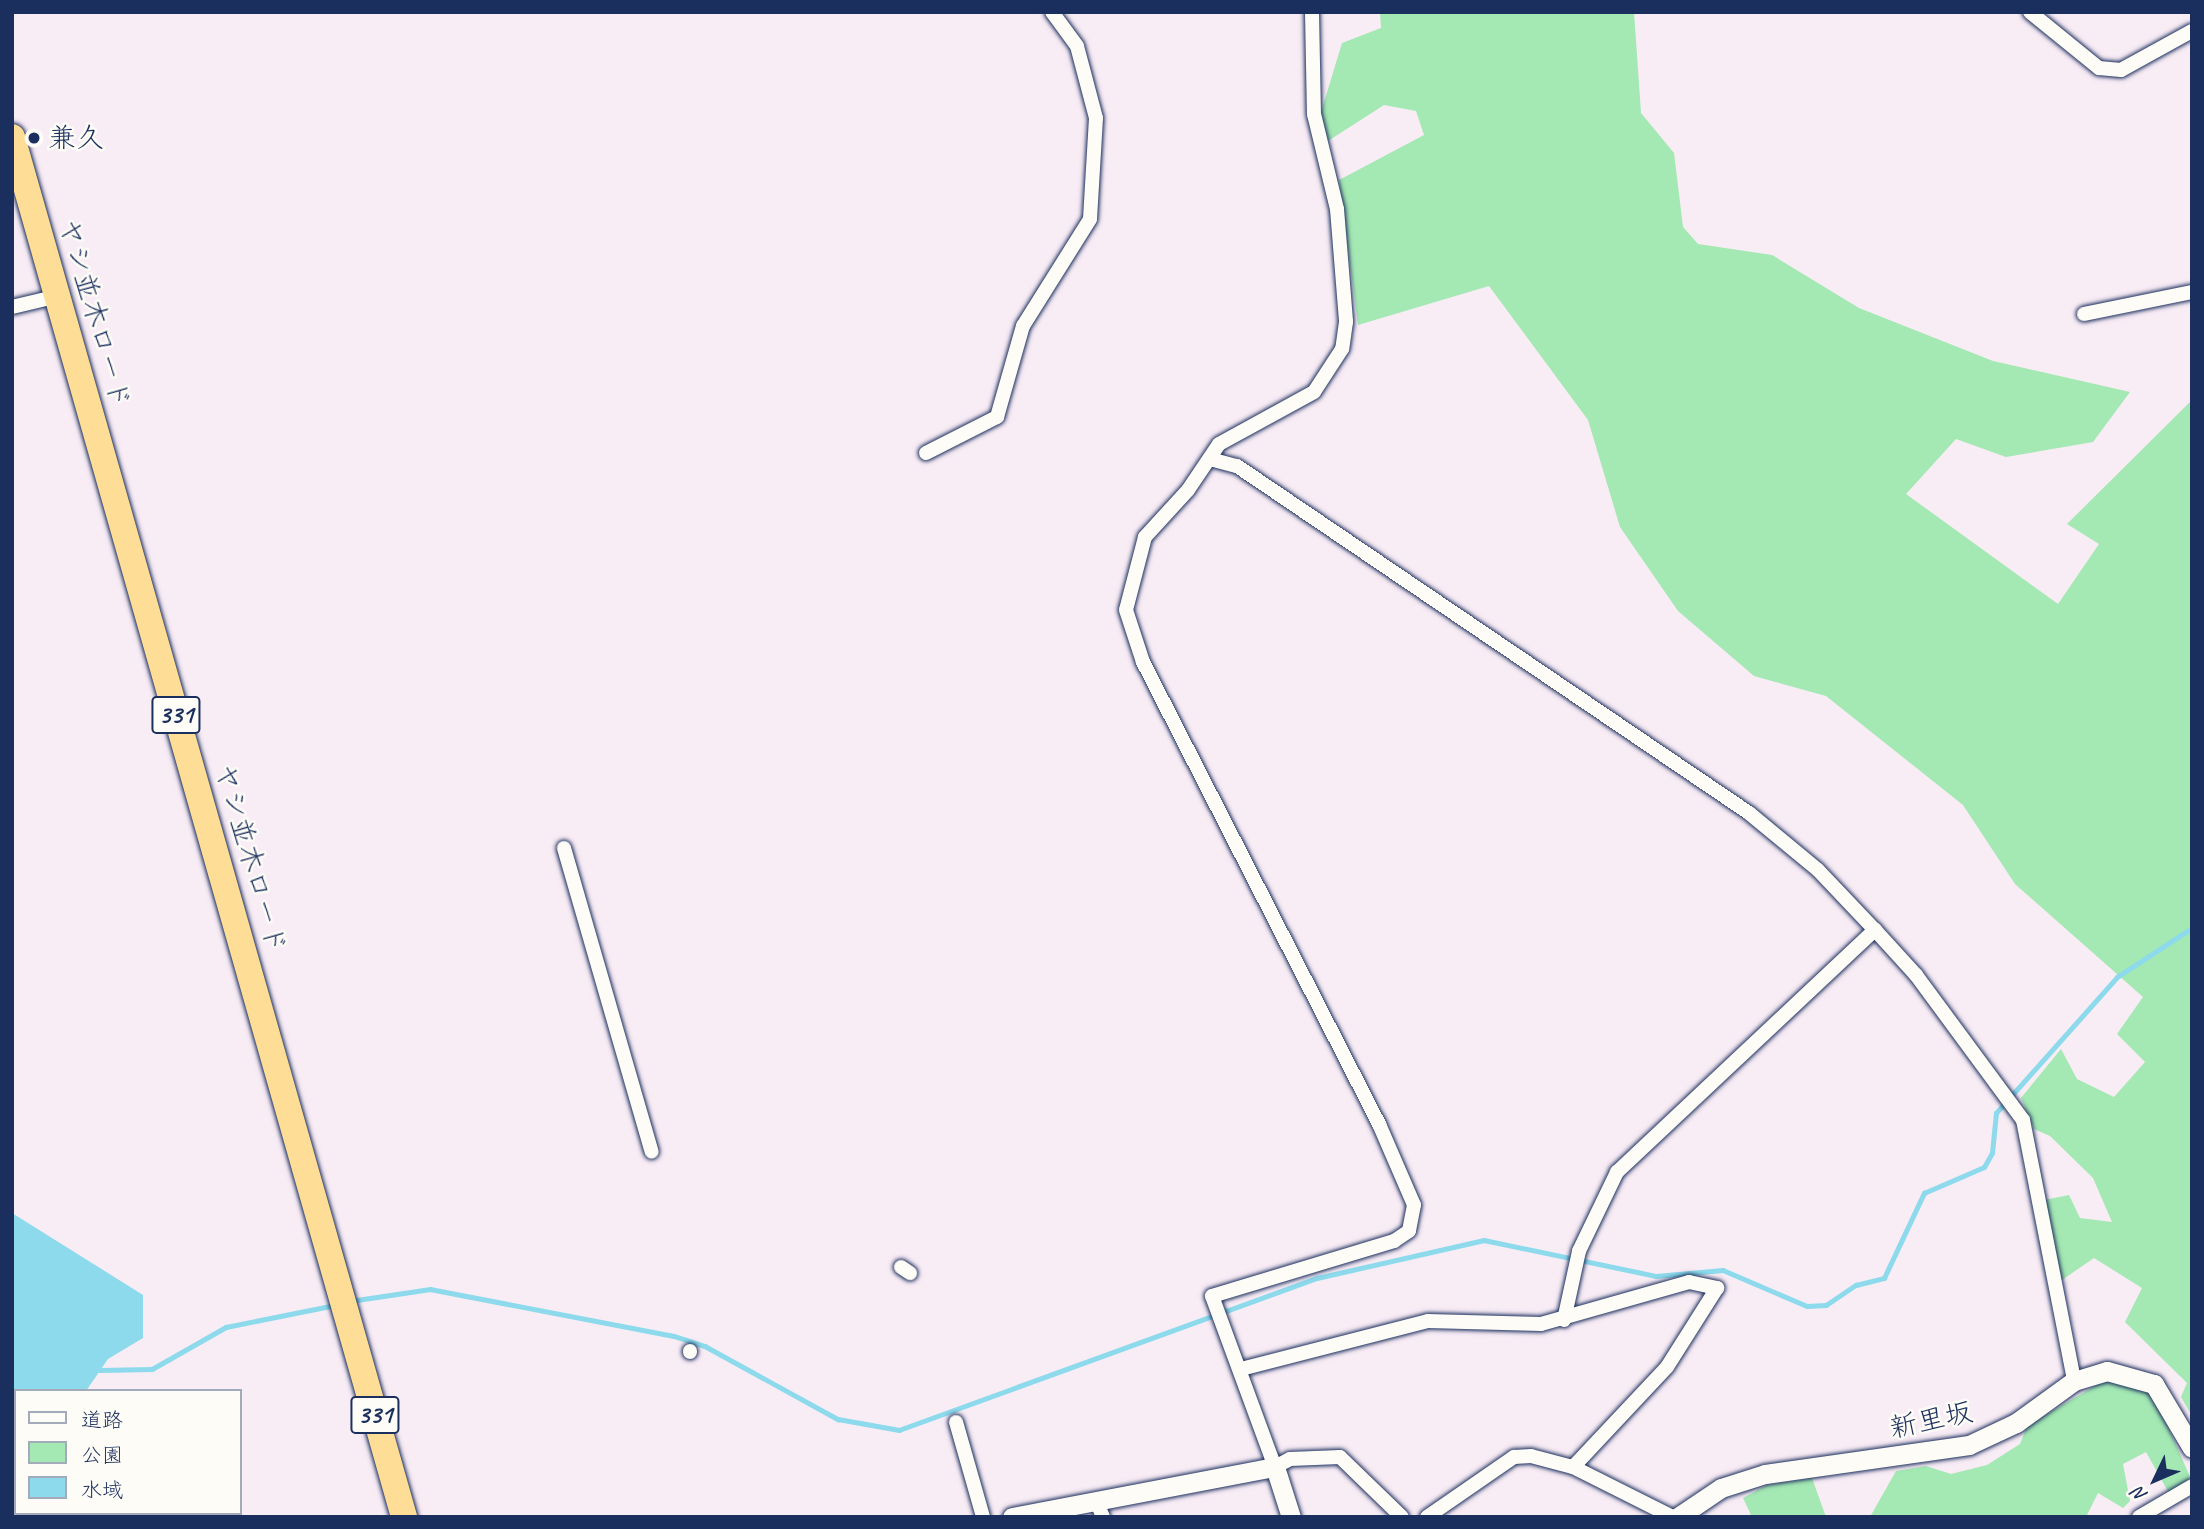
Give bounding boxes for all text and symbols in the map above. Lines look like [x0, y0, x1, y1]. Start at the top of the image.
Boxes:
place label: 兼久 [48, 121, 104, 155]
marker: 兼久 [26, 130, 42, 146]
street label: ヤシ並木ロード [52, 214, 138, 412]
road number: 331 [150, 692, 202, 737]
street label: ヤシ並木ロード [208, 759, 294, 957]
legend [14, 1389, 242, 1515]
road number: 331 [349, 1392, 401, 1438]
street label: 新里坂 [1886, 1395, 1976, 1445]
text: 道路 [81, 1407, 123, 1433]
text: 公園 [81, 1442, 123, 1468]
north arrow [2120, 1445, 2190, 1515]
text: 水域 [81, 1477, 123, 1503]
text: N [2127, 1482, 2153, 1507]

